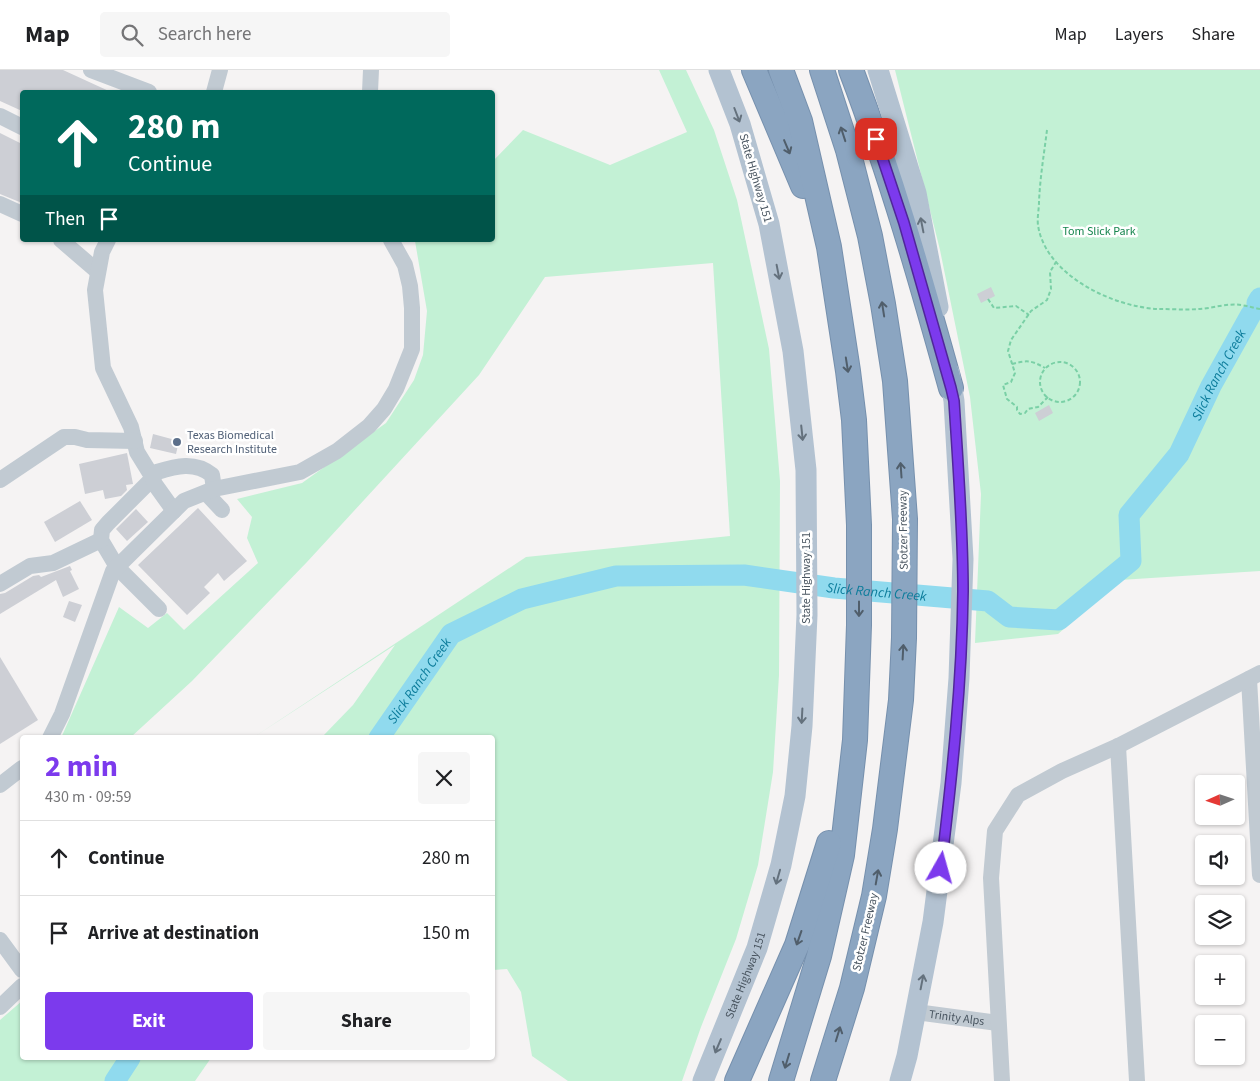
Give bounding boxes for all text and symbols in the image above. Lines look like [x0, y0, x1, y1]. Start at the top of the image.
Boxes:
search box [100, 12, 450, 57]
text: Map [25, 17, 70, 52]
icon: search [118, 21, 146, 49]
text: Search here [158, 21, 251, 48]
text: Map [1055, 22, 1087, 47]
text: Layers [1115, 22, 1164, 47]
text: Share [1192, 22, 1235, 47]
text: 280 m [128, 102, 220, 152]
one-way arrow [733, 107, 742, 123]
icon: ahead [45, 110, 110, 175]
pin [855, 118, 897, 160]
icon: arrive [862, 125, 890, 153]
one-way arrow [838, 126, 847, 142]
street label: State Highway 151 [735, 132, 776, 225]
one-way arrow [783, 139, 792, 154]
text: Continue [128, 148, 212, 180]
icon: arrive [95, 205, 123, 233]
text: Then [45, 206, 85, 233]
one-way arrow [917, 218, 926, 234]
park label: Tom Slick Park [1062, 223, 1136, 240]
one-way arrow [774, 264, 784, 280]
one-way arrow [878, 301, 888, 317]
water label: Slick Ranch Creek [1187, 326, 1252, 424]
one-way arrow [843, 356, 853, 372]
one-way arrow [797, 425, 807, 441]
place label: Texas Biomedical Research Institute [187, 427, 277, 458]
marker: Texas Biomedical Research Institute [171, 436, 183, 448]
one-way arrow [897, 462, 906, 478]
street label: Stotzer Freeway [894, 490, 913, 570]
street label: State Highway 151 [798, 532, 815, 624]
water label: Slick Ranch Creek [825, 578, 928, 607]
one-way arrow [854, 600, 864, 617]
water label: Slick Ranch Creek [383, 634, 457, 728]
one-way arrow [898, 644, 908, 660]
one-way arrow [797, 708, 807, 724]
text: 2 min [45, 745, 118, 788]
button: close [418, 752, 470, 804]
north arrow [1195, 775, 1245, 825]
map controls [1195, 775, 1245, 1065]
text: 430 m · 09:59 [45, 786, 132, 808]
button: sound [1195, 835, 1245, 885]
position arrow [914, 841, 966, 893]
icon: ahead [45, 844, 73, 872]
text: Continue [88, 845, 165, 872]
text: 280 m [422, 845, 470, 872]
one-way arrow [773, 868, 782, 884]
one-way arrow [873, 869, 883, 885]
street label: Stotzer Freeway [848, 891, 883, 973]
button: layers [1195, 895, 1245, 945]
icon: arrive [45, 919, 73, 947]
text: Arrive at destination [88, 920, 259, 947]
text: 150 m [422, 920, 470, 947]
street label: State Highway 151 [721, 930, 770, 1021]
one-way arrow [794, 930, 804, 946]
button: + [1195, 955, 1245, 1005]
one-way arrow [918, 975, 927, 991]
button: Exit [45, 992, 253, 1050]
button: Share [263, 992, 470, 1050]
street label: Trinity Alps [928, 1006, 985, 1030]
button: − [1195, 1015, 1245, 1065]
one-way arrow [833, 1027, 843, 1043]
one-way arrow [713, 1038, 722, 1053]
one-way arrow [782, 1052, 792, 1068]

